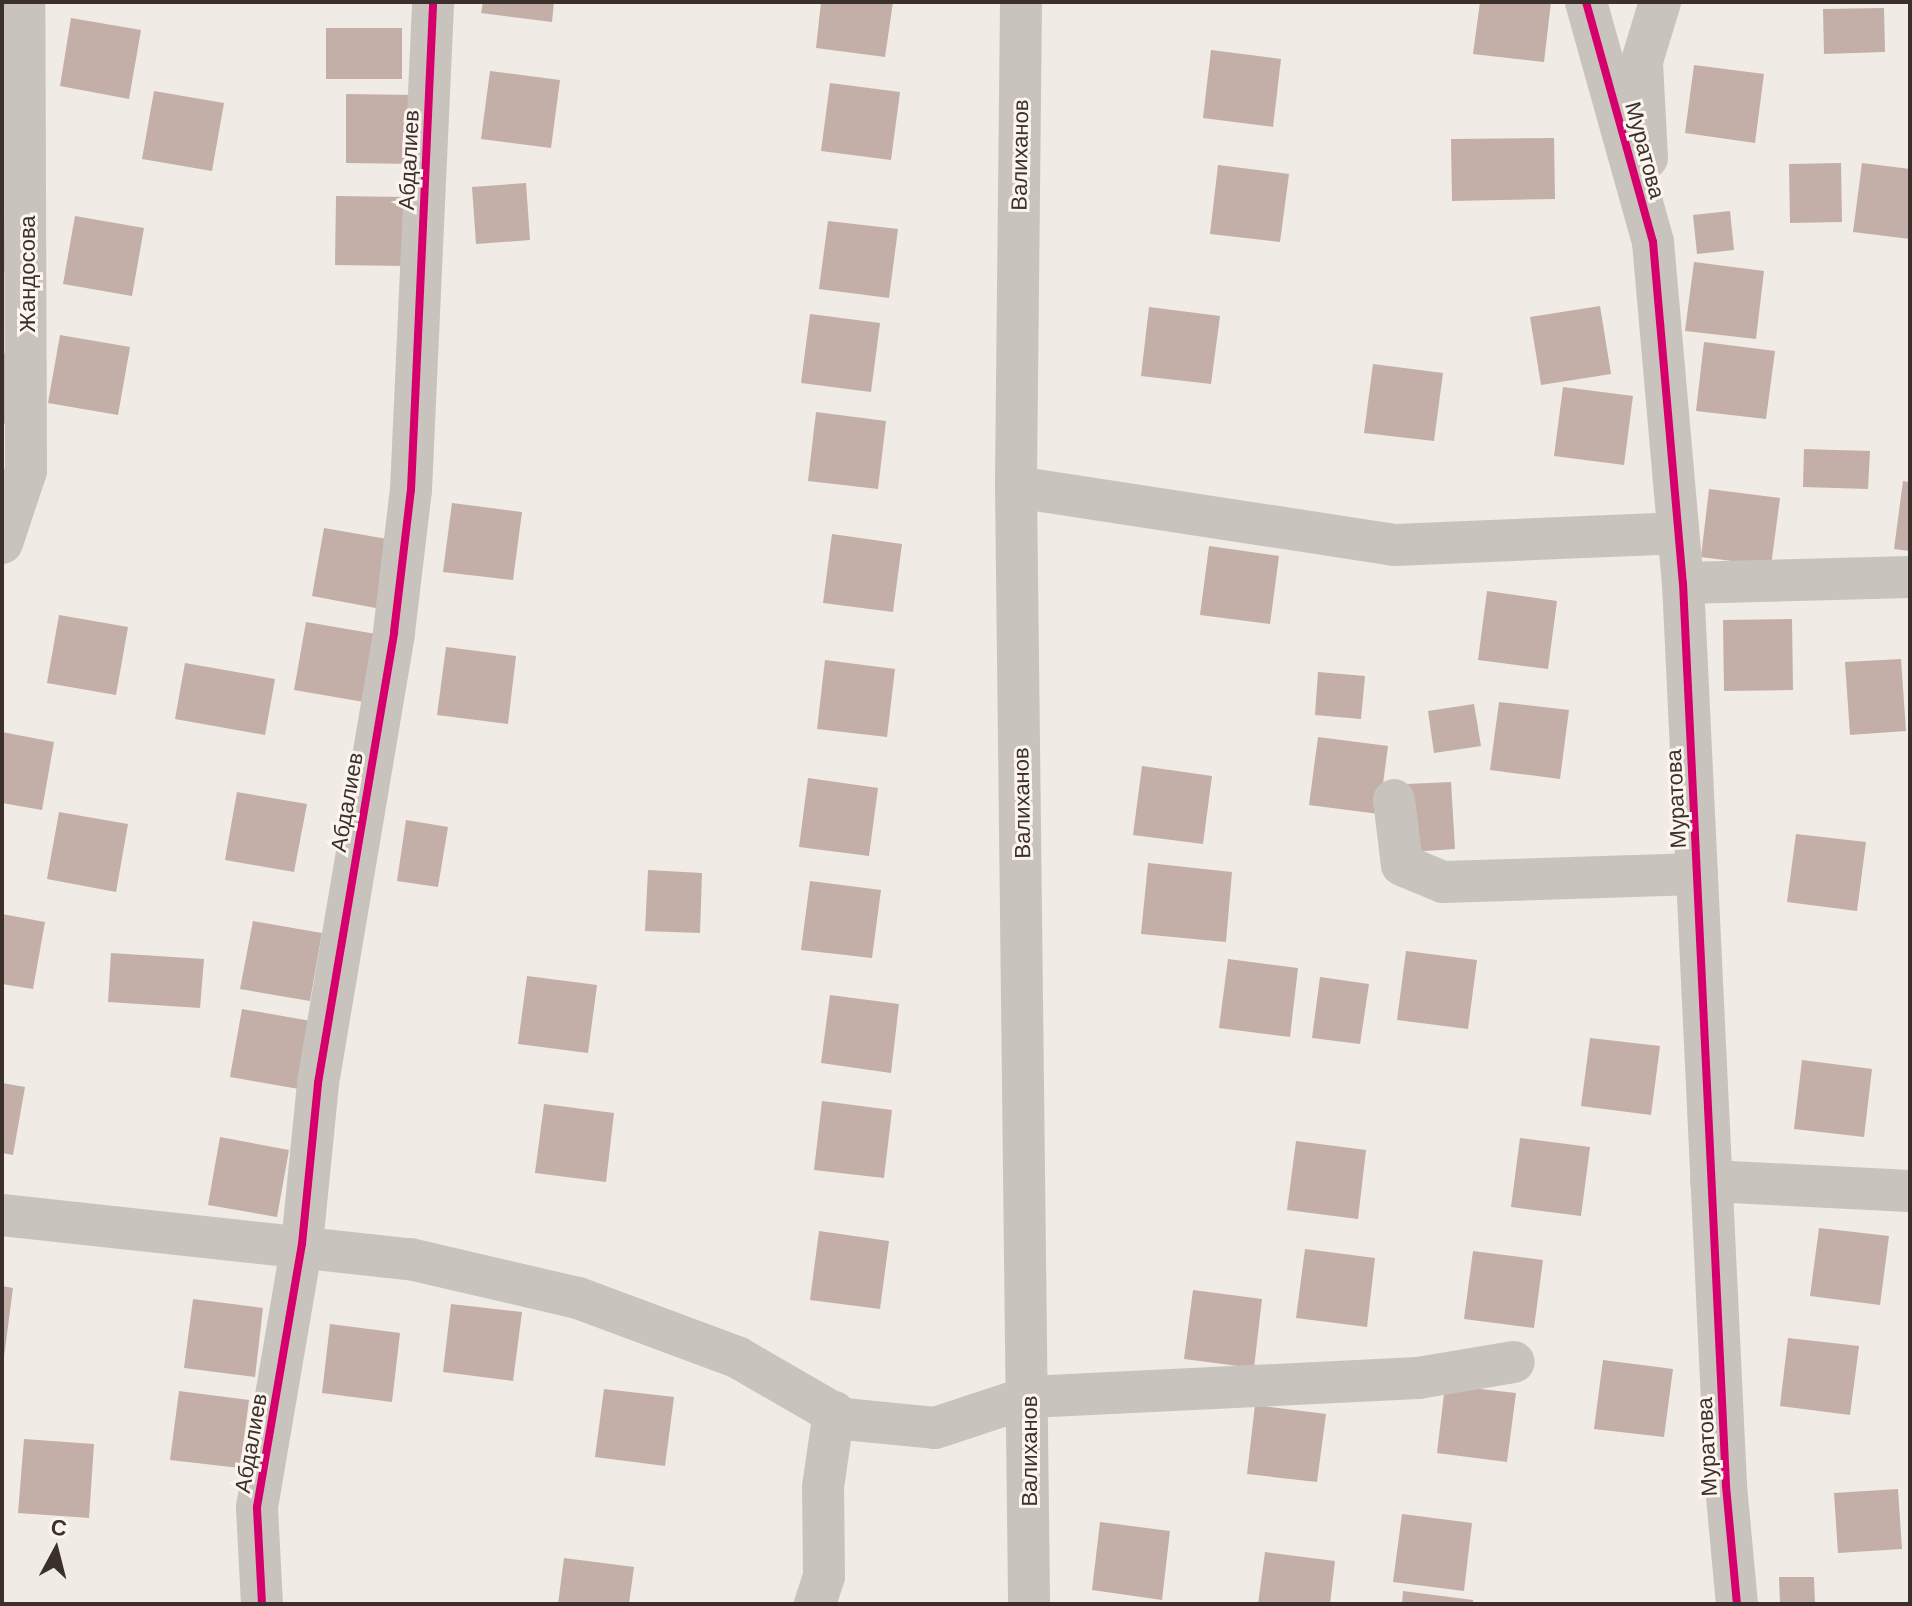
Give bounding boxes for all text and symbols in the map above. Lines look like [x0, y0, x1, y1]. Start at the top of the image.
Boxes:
street label: Валиханов [1005, 99, 1033, 211]
street label: Муратова [1620, 99, 1672, 201]
street label: Абдалиев [392, 109, 424, 211]
street label: Жандосова [14, 215, 40, 333]
street label: Валиханов [1007, 747, 1035, 859]
street label: Муратова [1659, 749, 1691, 849]
street label: Абдалиев [324, 750, 368, 854]
street label: Абдалиев [228, 1391, 272, 1495]
street label: Валиханов [1016, 1395, 1042, 1507]
street label: Муратова [1690, 1397, 1722, 1497]
north arrow [16, 1510, 96, 1590]
text: С [49, 1512, 68, 1540]

